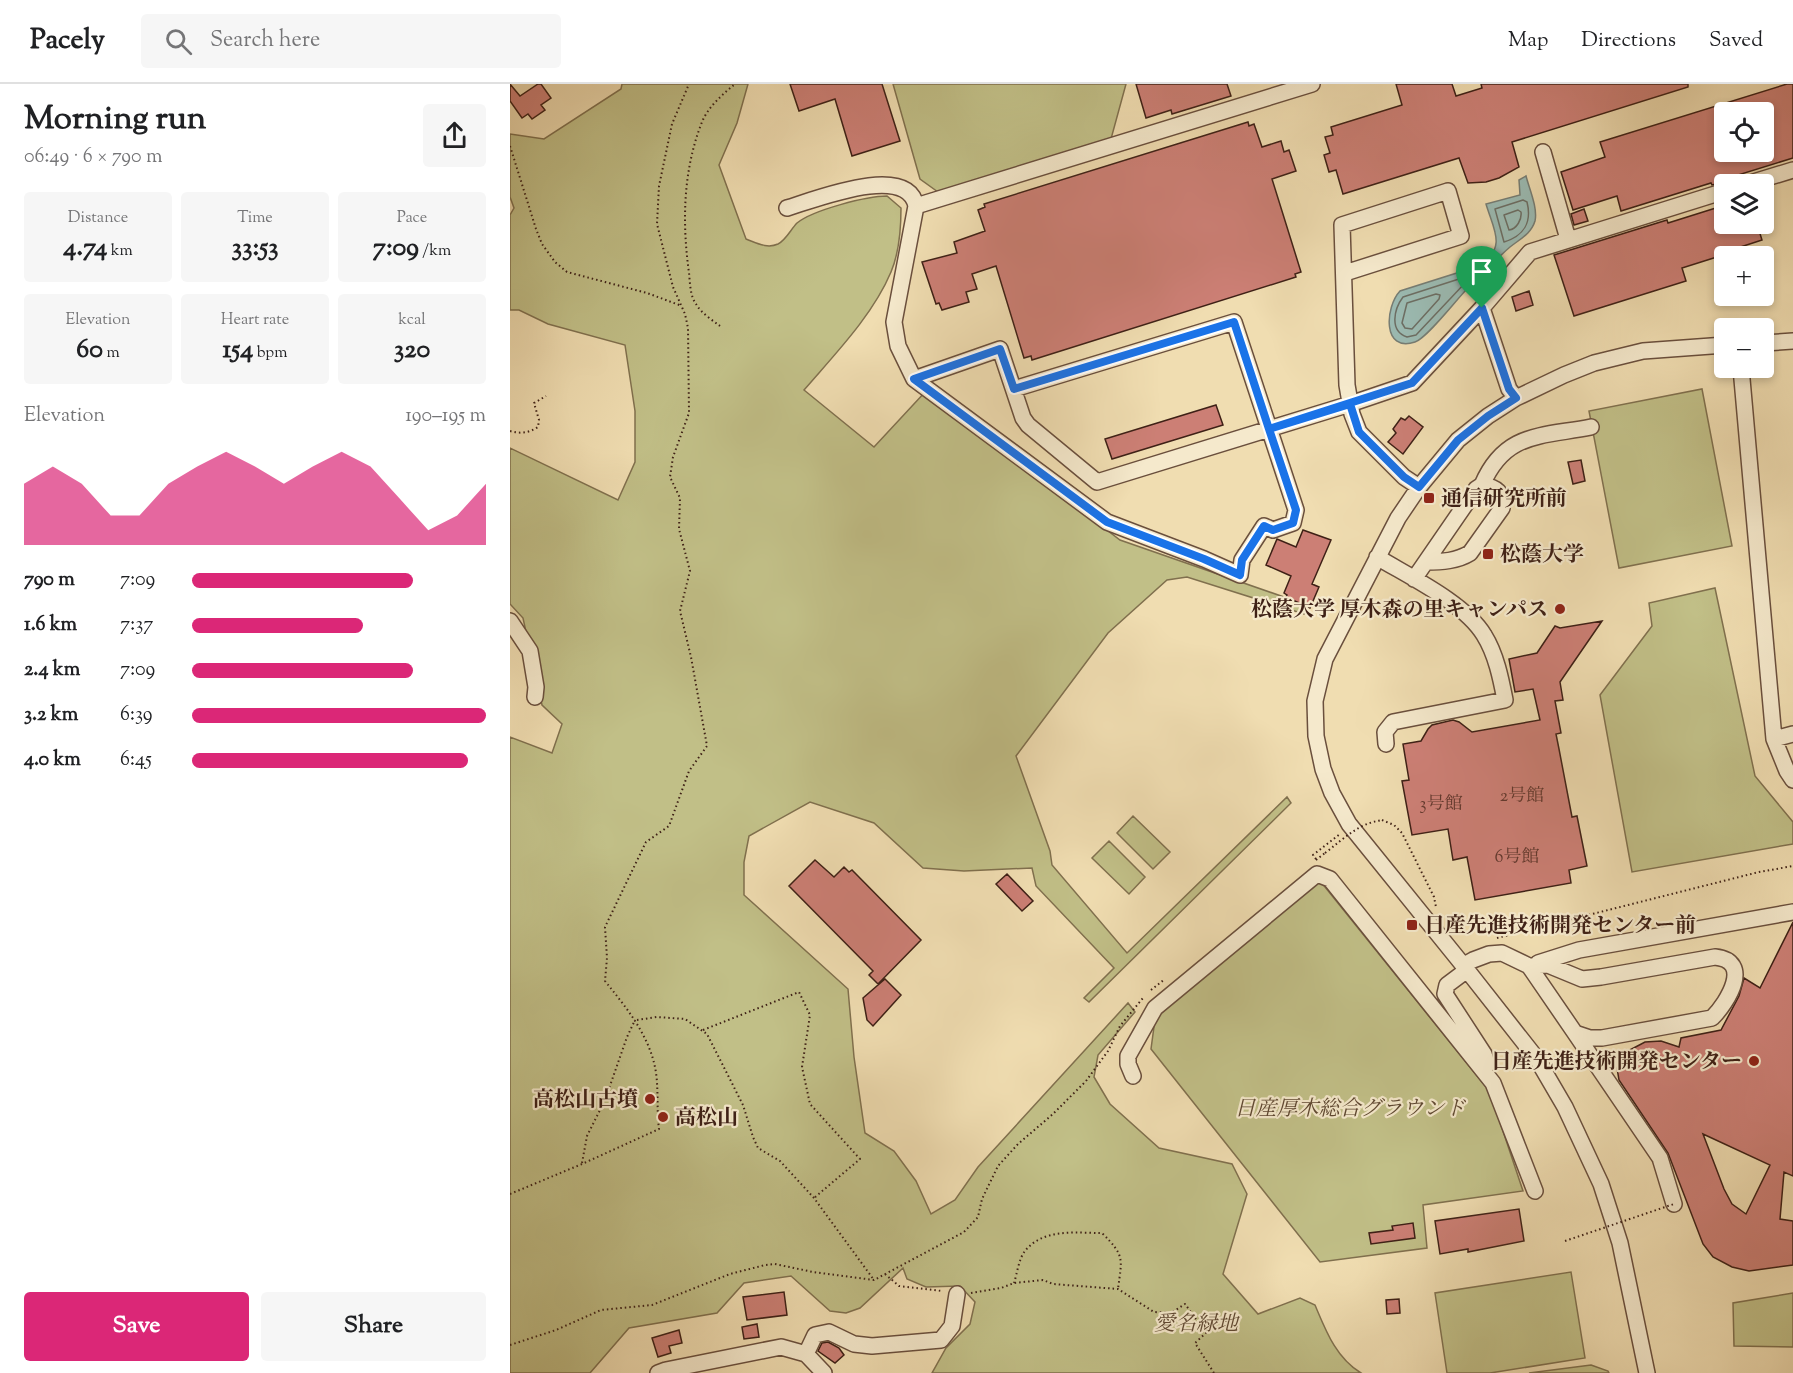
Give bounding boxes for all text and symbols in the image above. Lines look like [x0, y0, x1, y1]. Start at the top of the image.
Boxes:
search box [141, 14, 561, 68]
text: Pacely [30, 21, 105, 61]
icon: search [162, 25, 195, 58]
text: Search here [210, 25, 320, 57]
text: Map [1508, 26, 1548, 56]
text: Directions [1581, 26, 1676, 56]
text: Saved [1709, 26, 1763, 56]
text: Morning run [24, 96, 206, 144]
map controls [1714, 102, 1774, 378]
button: locate [1714, 102, 1774, 162]
button: share [423, 104, 486, 167]
text: 06:49 · 6 × 790 m [24, 143, 162, 172]
button: layers [1714, 174, 1774, 234]
text: Distance [68, 207, 128, 230]
text: Time [237, 207, 273, 230]
text: Pace [397, 207, 427, 230]
text: 4.74 [63, 230, 107, 267]
text: 33:53 [231, 230, 279, 267]
text: 7:09 [373, 230, 419, 267]
text: km [107, 240, 133, 263]
text: /km [419, 240, 451, 263]
pin [1456, 246, 1507, 308]
button: + [1714, 246, 1774, 306]
icon: arrive [1465, 255, 1498, 288]
text: Elevation [66, 309, 130, 332]
text: Heart rate [221, 309, 289, 332]
text: kcal [398, 309, 426, 332]
button: − [1714, 318, 1774, 378]
text: 60 [76, 332, 103, 369]
text: 154 [223, 332, 253, 369]
text: 320 [394, 332, 430, 369]
text: m [103, 342, 120, 365]
text: bpm [253, 342, 287, 365]
text: Elevation [24, 402, 105, 431]
text: 190–195 m [405, 402, 486, 431]
place label: 通信研究所前 [1441, 485, 1567, 515]
marker: 通信研究所前 [1422, 491, 1436, 505]
place label: 松蔭大学 [1500, 541, 1584, 571]
marker: 松蔭大学 [1481, 547, 1495, 561]
text: 790 m [24, 566, 75, 595]
text: 7:09 [120, 566, 155, 595]
place label: 松蔭大学 厚木森の里キャンパス [1251, 596, 1548, 626]
marker: 松蔭大学 厚木森の里キャンパス [1553, 602, 1567, 616]
text: 1.6 km [24, 611, 77, 640]
text: 7:37 [120, 611, 153, 640]
text: 2.4 km [24, 656, 80, 685]
text: 7:09 [120, 656, 155, 685]
text: 3.2 km [24, 701, 78, 730]
text: 6:39 [120, 701, 153, 730]
text: 4.0 km [24, 746, 81, 775]
text: 6:45 [120, 746, 152, 775]
house number: 2号館 [1500, 784, 1544, 810]
house number: 3号館 [1419, 792, 1463, 818]
house number: 6号館 [1495, 845, 1539, 871]
place label: 日産先進技術開発センター前 [1424, 912, 1696, 942]
marker: 日産先進技術開発センター前 [1405, 918, 1419, 932]
place label: 日産先進技術開発センター [1491, 1048, 1742, 1078]
marker: 日産先進技術開発センター [1747, 1054, 1761, 1068]
place label: 高松山古墳 [533, 1086, 638, 1116]
marker: 高松山古墳 [643, 1092, 657, 1106]
park label: 日産厚木総合グラウンド [1235, 1095, 1466, 1125]
place label: 高松山 [675, 1104, 738, 1134]
marker: 高松山 [656, 1110, 670, 1124]
button: Save [24, 1292, 249, 1361]
button: Share [261, 1292, 486, 1361]
park label: 愛名緑地 [1154, 1310, 1240, 1340]

